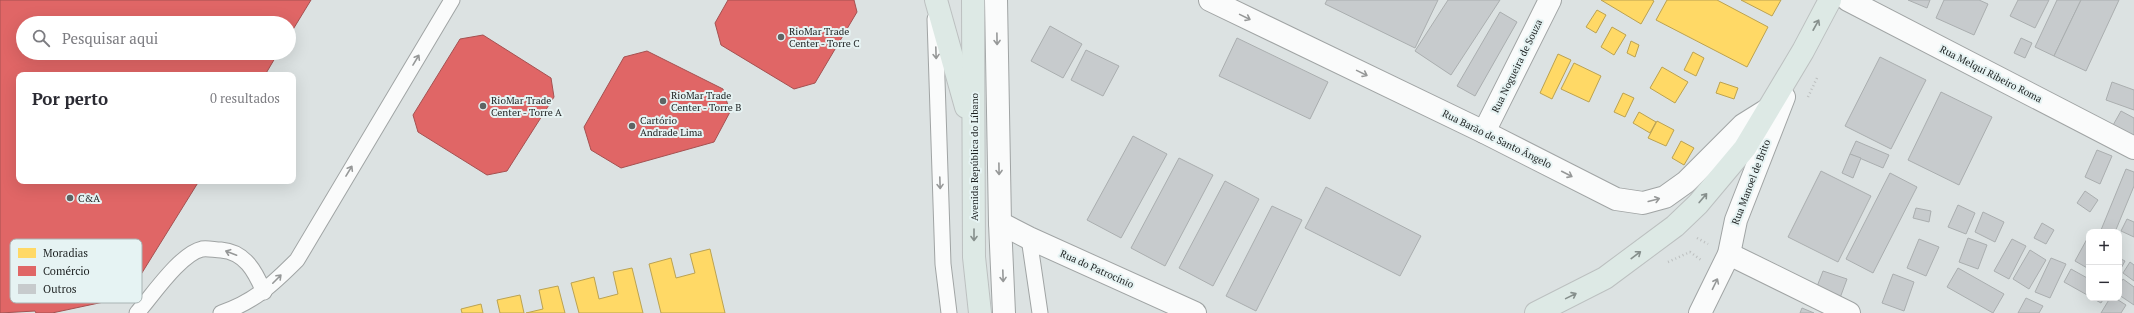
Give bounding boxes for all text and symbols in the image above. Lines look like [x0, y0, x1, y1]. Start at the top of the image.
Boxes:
one-way arrow [1239, 14, 1251, 21]
search box [16, 16, 296, 60]
street label: Rua Nogueira de Souza [1489, 17, 1545, 115]
one-way arrow [1813, 19, 1820, 31]
place label: RioMar Trade Center - Torre C [789, 25, 860, 50]
icon: search [30, 27, 52, 49]
text: Pesquisar aqui [62, 28, 158, 48]
marker: RioMar Trade Center - Torre C [776, 32, 786, 42]
one-way arrow [993, 32, 1001, 45]
street label: Rua Melqui Ribeiro Roma [1938, 43, 2044, 105]
one-way arrow [932, 46, 940, 59]
one-way arrow [413, 54, 421, 66]
one-way arrow [1356, 70, 1368, 77]
text: Por perto [32, 87, 108, 110]
text: 0 resultados [210, 89, 280, 107]
place label: RioMar Trade Center - Torre B [671, 89, 741, 114]
street label: Avenida República do Líbano [968, 92, 981, 221]
place label: RioMar Trade Center - Torre A [491, 94, 562, 119]
marker: RioMar Trade Center - Torre B [658, 96, 668, 106]
marker: RioMar Trade Center - Torre A [478, 101, 488, 111]
street label: Rua Barão de Santo Ângelo [1440, 107, 1554, 171]
place label: Cartório Andrade Lima [640, 114, 702, 139]
marker: Cartório Andrade Lima [627, 121, 637, 131]
street label: Rua Manoel de Brito [1729, 137, 1773, 227]
one-way arrow [996, 162, 1003, 175]
one-way arrow [346, 165, 354, 177]
one-way arrow [1561, 170, 1573, 178]
one-way arrow [937, 176, 944, 189]
place label: C&A [78, 192, 100, 205]
marker: C&A [65, 193, 75, 203]
one-way arrow [1698, 193, 1707, 203]
one-way arrow [1647, 196, 1660, 204]
one-way arrow [970, 228, 978, 241]
map controls [2086, 229, 2122, 301]
button: + [2086, 229, 2122, 265]
legend [10, 239, 142, 303]
text: Moradias [43, 246, 88, 260]
street label: Rua do Patrocínio [1058, 247, 1136, 291]
one-way arrow [225, 249, 238, 256]
one-way arrow [1630, 251, 1641, 259]
text: Comércio [43, 264, 90, 278]
button: − [2086, 265, 2122, 301]
one-way arrow [999, 269, 1006, 282]
one-way arrow [272, 274, 282, 284]
one-way arrow [1712, 278, 1719, 290]
text: Outros [43, 282, 77, 296]
one-way arrow [1564, 292, 1576, 299]

